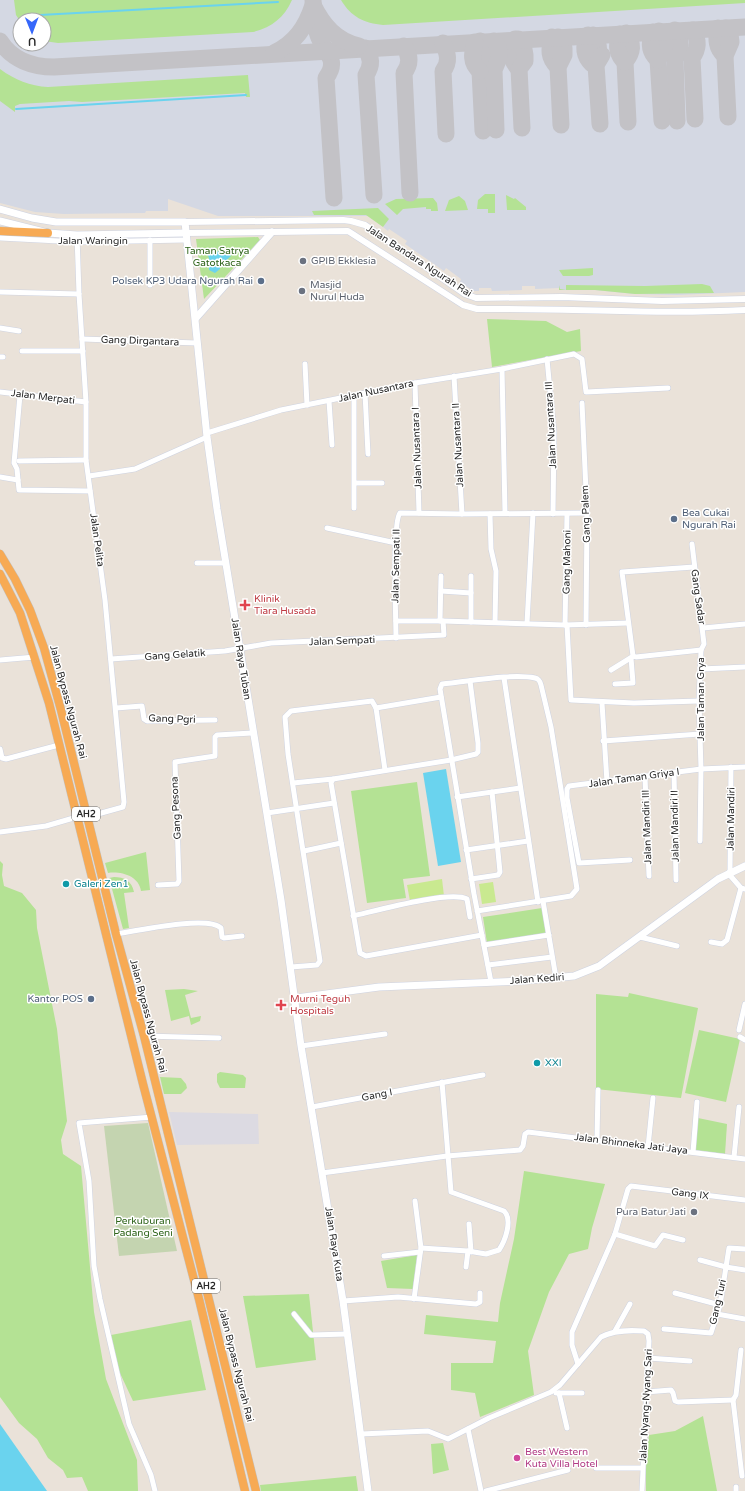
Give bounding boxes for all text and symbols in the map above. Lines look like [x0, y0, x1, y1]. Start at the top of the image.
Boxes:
north arrow [12, 12, 52, 52]
text: U [28, 35, 36, 48]
street label: Jalan Bandara Ngurah Rai [364, 222, 474, 300]
street label: Jalan Waringin [58, 235, 128, 247]
park label: Taman Satrya Gatotkaca [185, 245, 249, 269]
place label: GPIB Ekklesia [311, 255, 376, 267]
marker: GPIB Ekklesia [298, 256, 308, 266]
place label: Polsek KP3 Udara Ngurah Rai [112, 275, 253, 287]
marker: Polsek KP3 Udara Ngurah Rai [256, 276, 266, 286]
place label: Masjid Nurul Huda [310, 279, 364, 303]
marker: Masjid Nurul Huda [297, 286, 307, 296]
street label: Gang Dirgantara [101, 334, 179, 348]
street label: Jalan Nusantara [337, 377, 415, 405]
street label: Jalan Nusantara III [543, 381, 559, 469]
street label: Jalan Merpati [10, 387, 76, 407]
street label: Jalan Nusantara II [450, 402, 466, 488]
street label: Jalan Nusantara I [410, 407, 424, 489]
street label: Gang Palem [579, 485, 593, 543]
place label: Bea Cukai Ngurah Rai [682, 507, 736, 531]
street label: Jalan Pelita [87, 513, 107, 567]
marker: Bea Cukai Ngurah Rai [669, 514, 679, 524]
street label: Jalan Sempati II [389, 529, 403, 603]
street label: Gang Mahoni [560, 530, 574, 594]
street label: Gang Sadar [688, 569, 708, 626]
place label: Klinik Tiara Husada [254, 593, 316, 617]
marker: Klinik Tiara Husada [239, 599, 251, 611]
street label: Jalan Raya Tuban [229, 617, 253, 701]
street label: Jalan Sempati [309, 634, 375, 648]
street label: Jalan Bypass Ngurah Rai [47, 644, 89, 760]
street label: Gang Gelatik [144, 647, 206, 663]
street label: Jalan Taman Grya [695, 657, 707, 741]
street label: Gang Pgri [148, 712, 196, 726]
street label: Jalan Taman Griya I [588, 766, 680, 790]
street label: Gang Pesona [168, 776, 184, 840]
street label: Jalan Mandiri [724, 787, 738, 851]
street label: Jalan Mandiri III [640, 789, 654, 865]
street label: Jalan Mandiri II [668, 790, 682, 862]
road number: AH2 [72, 807, 100, 821]
place label: Galeri Zen1 [74, 878, 129, 890]
marker: Galeri Zen1 [61, 879, 71, 889]
street label: Jalan Bypass Ngurah Rai [127, 958, 169, 1074]
street label: Jalan Kediri [509, 971, 565, 987]
place label: Kantor POS [27, 993, 83, 1005]
place label: Murni Teguh Hospitals [290, 993, 350, 1017]
marker: Kantor POS [86, 994, 96, 1004]
marker: Murni Teguh Hospitals [275, 999, 287, 1011]
place label: XXI [545, 1057, 562, 1069]
marker: XXI [532, 1058, 542, 1068]
street label: Gang I [361, 1086, 393, 1104]
street label: Jalan Bhinneka Jati Jaya [574, 1131, 688, 1157]
street label: Gang IX [671, 1186, 710, 1202]
street label: Jalan Raya Kuta [322, 1206, 346, 1282]
place label: Pura Batur Jati [616, 1206, 686, 1218]
marker: Pura Batur Jati [689, 1207, 699, 1217]
park label: Perkuburan Padang Seni [113, 1215, 173, 1239]
street label: Gang Turi [707, 1278, 729, 1326]
road number: AH2 [192, 1279, 220, 1293]
street label: Jalan Bypass Ngurah Rai [216, 1307, 256, 1423]
street label: Jalan Nyang-Nyang Sari [637, 1349, 655, 1463]
place label: Best Western Kuta Villa Hotel [525, 1446, 598, 1470]
marker: Best Western Kuta Villa Hotel [512, 1453, 522, 1463]

